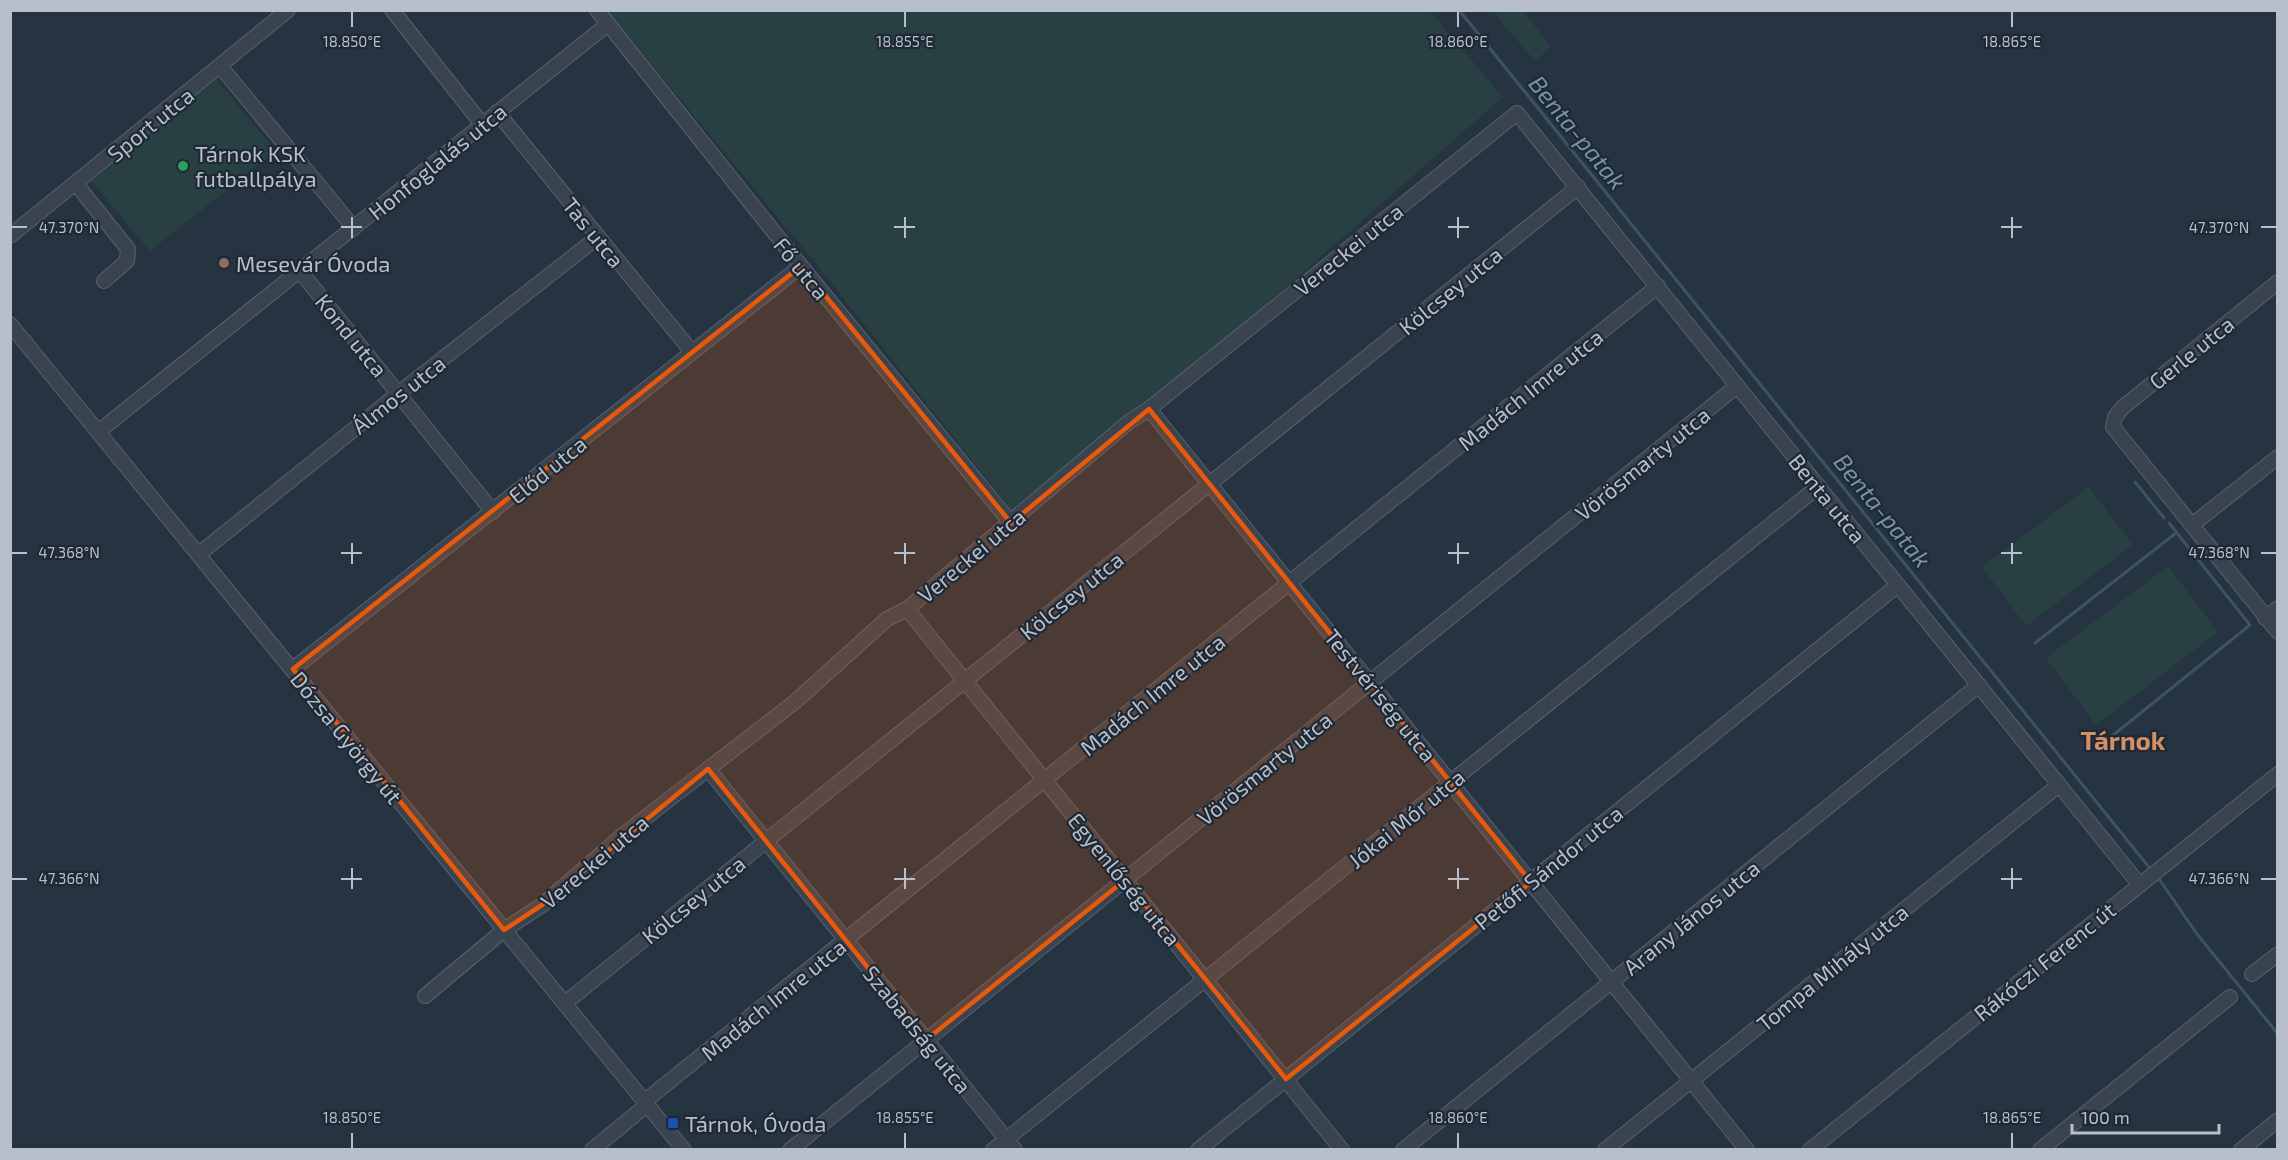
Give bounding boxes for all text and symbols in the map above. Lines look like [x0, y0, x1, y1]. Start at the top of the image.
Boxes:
text: 18.850°E [323, 32, 381, 50]
text: 18.855°E [876, 32, 934, 50]
text: 18.860°E [1428, 32, 1488, 50]
text: 18.865°E [1983, 32, 2041, 50]
water label: Benta-patak [1523, 69, 1633, 195]
street label: Sport utca [102, 81, 198, 167]
street label: Honfoglalás utca [363, 97, 511, 225]
place label: Tárnok KSK futballpálya [195, 140, 316, 191]
marker: Tárnok KSK futballpálya [176, 159, 190, 173]
street label: Tas utca [558, 192, 630, 272]
street label: Vereckei utca [1288, 197, 1408, 301]
text: 47.370°N [39, 218, 99, 236]
text: 47.370°N [2189, 218, 2249, 236]
street label: Fő utca [769, 232, 835, 304]
street label: Kölcsey utca [1393, 240, 1507, 340]
place label: Mesevár Óvoda [236, 250, 390, 276]
marker: Mesevár Óvoda [217, 256, 231, 270]
street label: Kond utca [311, 288, 393, 382]
street label: Gerle utca [2143, 310, 2239, 394]
street label: Madách Imre utca [1452, 323, 1608, 455]
street label: Álmos utca [346, 349, 450, 439]
street label: Vörösmarty utca [1569, 401, 1715, 525]
street label: Előd utca [503, 430, 591, 508]
water label: Benta-patak [1828, 447, 1938, 573]
street label: Benta utca [1784, 448, 1872, 548]
street label: Vereckei utca [912, 503, 1030, 607]
text: 47.368°N [38, 543, 100, 561]
text: 47.368°N [2188, 543, 2250, 561]
street label: Kölcsey utca [1014, 545, 1128, 645]
street label: Testvériség utca [1320, 623, 1442, 767]
street label: Madách Imre utca [1074, 628, 1230, 760]
street label: Dózsa György út [286, 666, 408, 808]
street label: Vörösmarty utca [1191, 706, 1337, 830]
district label: Tárnok [2081, 724, 2166, 755]
street label: Jókai Mór utca [1342, 763, 1470, 873]
street label: Petőfi Sándor utca [1469, 799, 1627, 935]
street label: Egyenlőség utca [1063, 807, 1187, 951]
street label: Vereckei utca [535, 809, 653, 913]
street label: Kölcsey utca [636, 849, 750, 949]
street label: Arany János utca [1618, 854, 1764, 980]
text: 47.366°N [38, 869, 100, 887]
text: 47.366°N [2188, 869, 2250, 887]
street label: Rákóczi Ferenc út [1968, 896, 2120, 1026]
street label: Tompa Mihály utca [1751, 898, 1913, 1036]
street label: Madách Imre utca [695, 933, 851, 1065]
street label: Szabadság utca [858, 960, 978, 1098]
scale bar [2072, 1097, 2219, 1135]
text: 100 m [2081, 1106, 2130, 1128]
text: 18.850°E [323, 1108, 381, 1126]
text: 18.855°E [876, 1108, 934, 1126]
text: 18.860°E [1428, 1108, 1488, 1126]
text: 18.865°E [1983, 1108, 2041, 1126]
place label: Tárnok, Óvoda [685, 1110, 826, 1136]
marker: Tárnok, Óvoda [666, 1116, 680, 1130]

